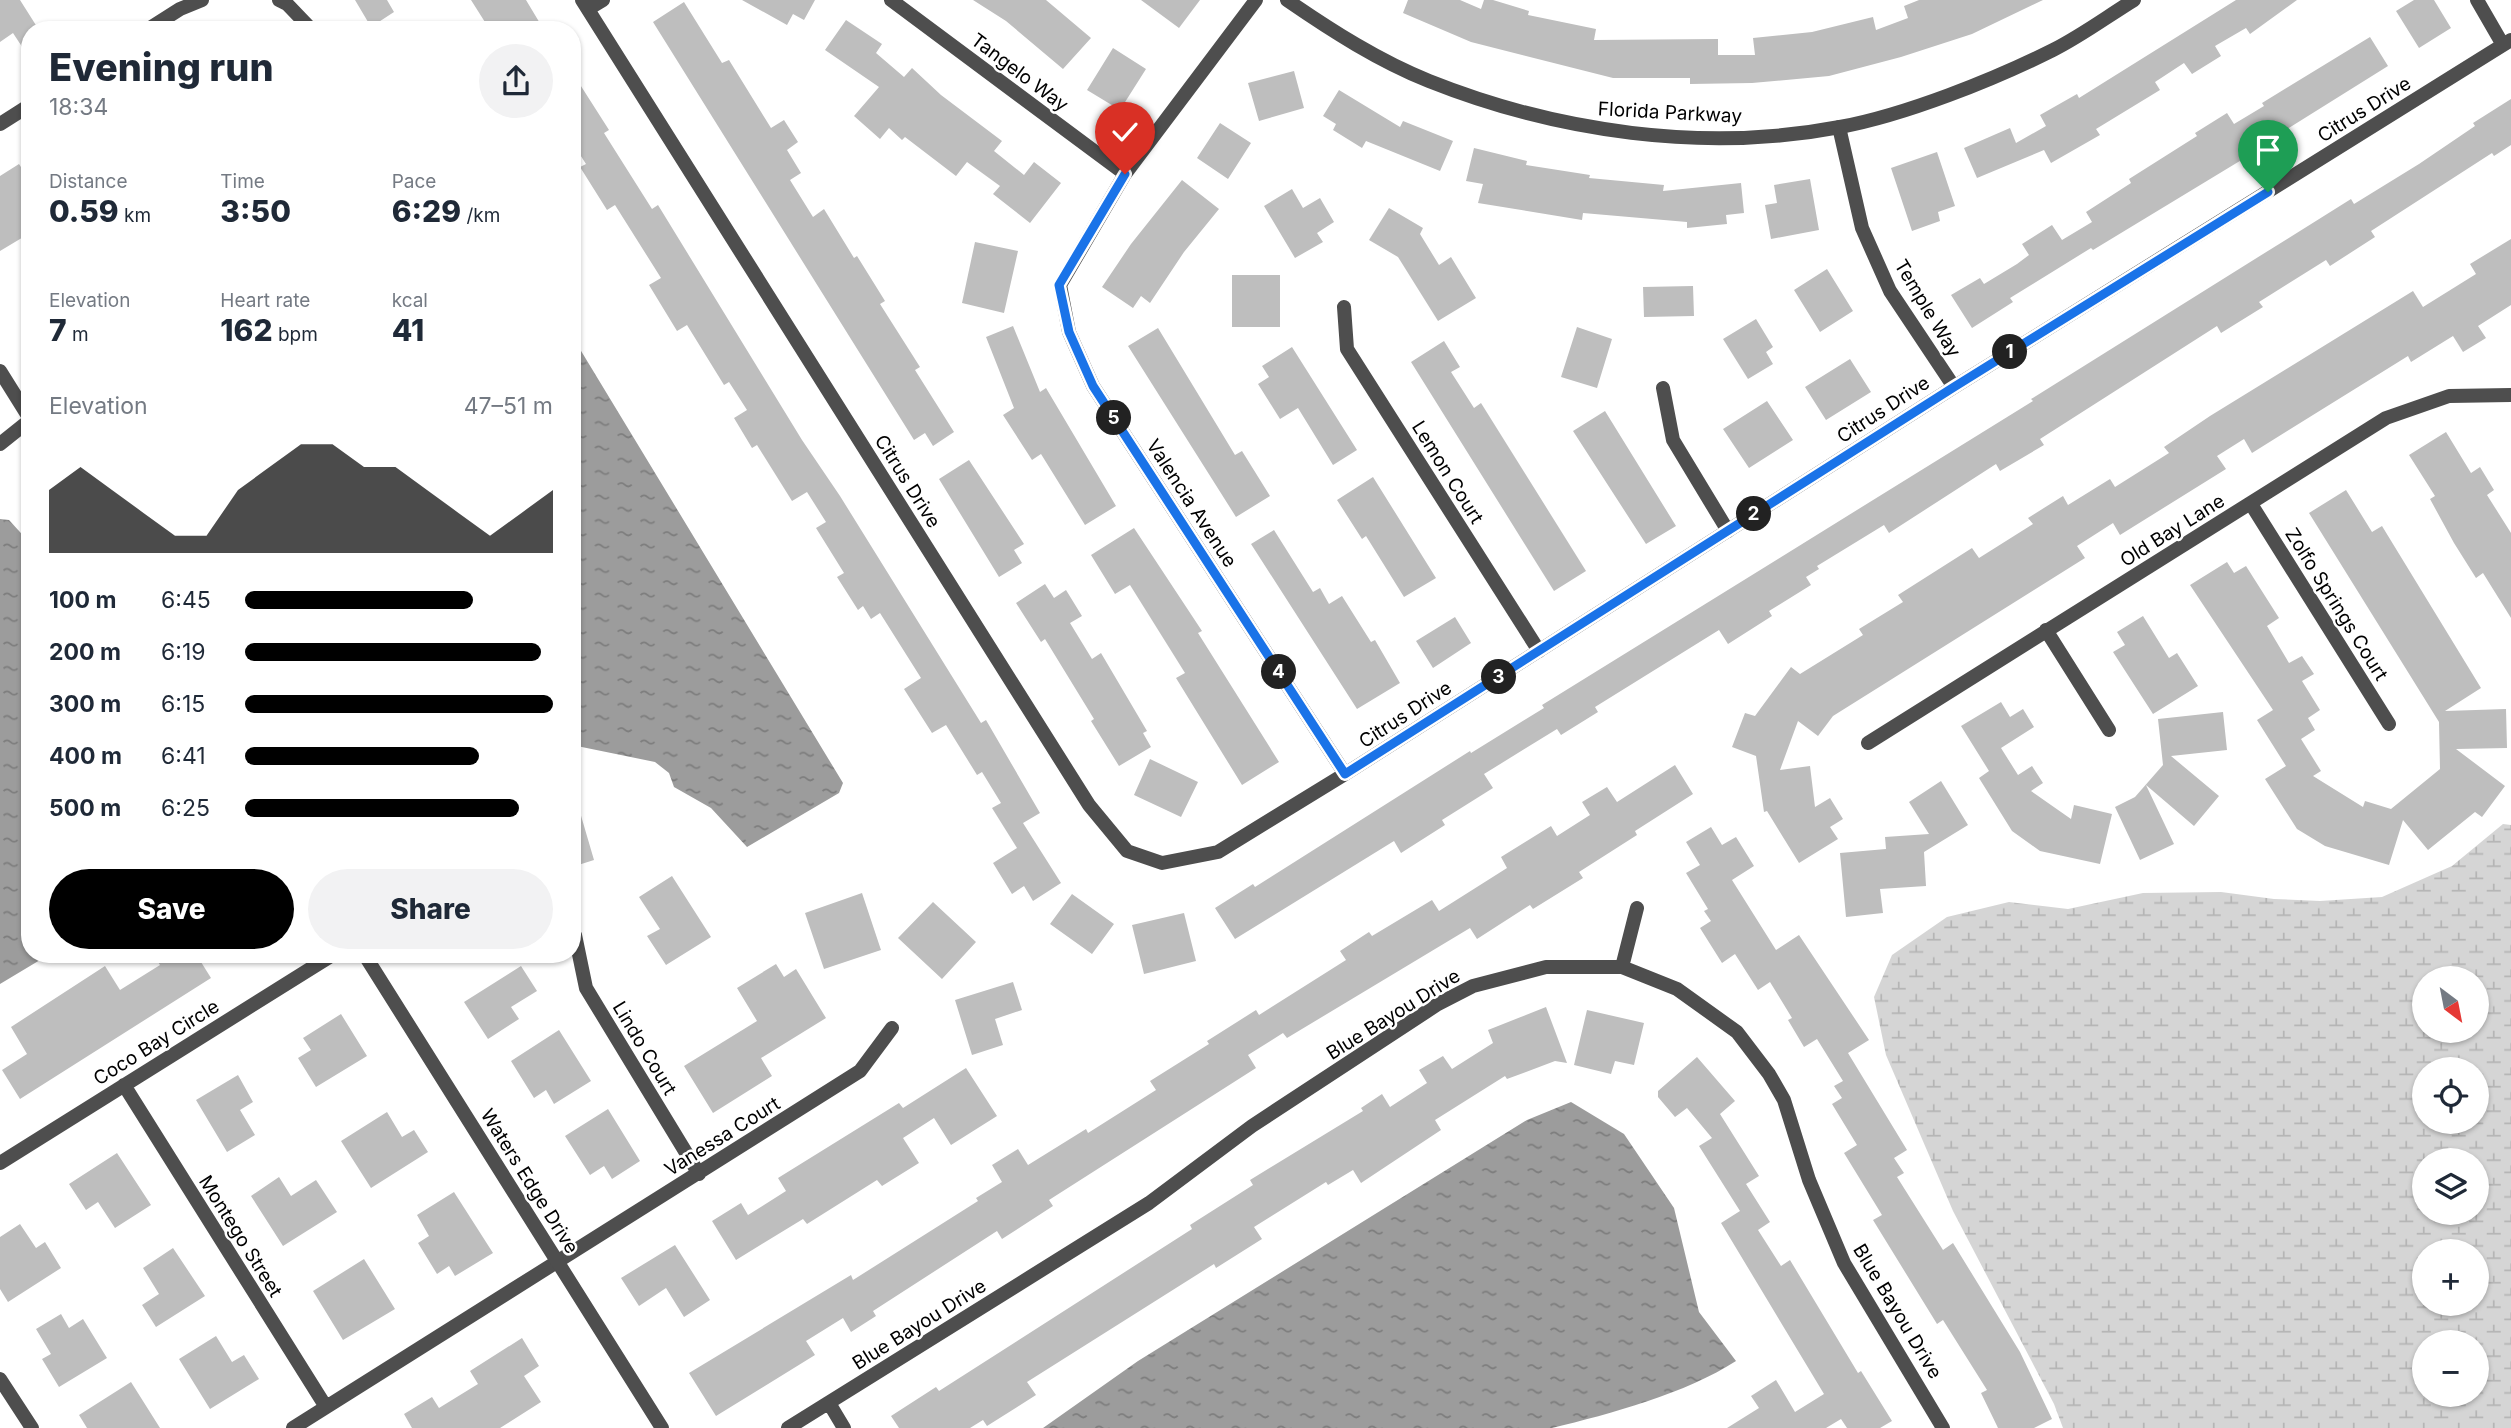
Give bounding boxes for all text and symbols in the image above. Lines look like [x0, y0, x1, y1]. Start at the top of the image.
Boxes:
street label: Tangelo Way [967, 28, 1073, 117]
text: Evening run [49, 44, 274, 90]
button: share [479, 44, 553, 118]
street label: Citrus Drive [2313, 72, 2415, 147]
text: 18:34 [49, 93, 108, 121]
street label: Florida Parkway [1597, 97, 1743, 128]
pin [1095, 102, 1155, 174]
icon: check [1106, 113, 1144, 151]
pin [2238, 120, 2298, 192]
icon: arrive [2249, 131, 2287, 169]
text: Distance [49, 170, 127, 193]
text: Time [220, 170, 265, 193]
text: Pace [392, 170, 436, 193]
text: 0.59 [49, 193, 119, 229]
text: 3:50 [220, 193, 291, 229]
text: 6:29 [392, 193, 461, 229]
text: km [119, 204, 151, 227]
text: /km [461, 204, 500, 227]
street label: Temple Way [1889, 255, 1966, 362]
text: Elevation [49, 289, 130, 312]
text: Heart rate [220, 289, 310, 312]
text: kcal [392, 289, 428, 312]
text: 7 [49, 312, 67, 348]
text: 162 [220, 312, 273, 348]
text: 41 [392, 312, 424, 348]
text: m [67, 323, 89, 346]
text: bpm [273, 323, 318, 346]
pin: 1 [1993, 334, 2028, 370]
text: 1 [2005, 340, 2014, 363]
street label: Citrus Drive [1833, 371, 1934, 448]
text: Elevation [49, 392, 148, 420]
text: 47–51 m [464, 392, 553, 420]
pin: 5 [1096, 400, 1132, 436]
text: 5 [1107, 406, 1120, 429]
street label: Lemon Court [1407, 417, 1488, 528]
street label: Citrus Drive [870, 430, 945, 532]
street label: Valencia Avenue [1142, 435, 1242, 572]
street label: Old Bay Lane [2116, 489, 2229, 572]
pin: 2 [1736, 496, 1772, 532]
text: 2 [1748, 502, 1759, 525]
street label: Zolfo Springs Court [2280, 524, 2393, 685]
text: 100 m [49, 586, 116, 614]
text: 6:45 [161, 586, 211, 614]
text: 200 m [49, 638, 121, 666]
text: 6:19 [161, 638, 206, 666]
pin: 4 [1262, 654, 1296, 690]
text: 4 [1272, 660, 1285, 683]
pin: 3 [1482, 660, 1516, 694]
text: 3 [1492, 665, 1505, 688]
street label: Citrus Drive [1355, 676, 1456, 753]
text: 300 m [49, 690, 121, 718]
text: 6:15 [161, 690, 205, 718]
text: 400 m [49, 742, 122, 770]
text: 6:41 [161, 742, 206, 770]
text: 500 m [49, 794, 121, 822]
text: 6:25 [161, 794, 210, 822]
button: Save [49, 869, 294, 949]
button: Share [308, 869, 553, 949]
street label: Blue Bayou Drive [1322, 964, 1464, 1065]
north arrow [2412, 966, 2488, 1043]
map controls [2412, 966, 2489, 1407]
street label: Coco Bay Circle [89, 995, 223, 1090]
street label: Lindo Court [608, 997, 682, 1099]
button: locate [2412, 1057, 2489, 1134]
street label: Vanessa Court [660, 1092, 784, 1181]
street label: Waters Edge Drive [476, 1105, 583, 1258]
button: layers [2412, 1148, 2489, 1225]
street label: Montego Street [194, 1171, 287, 1301]
button: + [2412, 1239, 2489, 1316]
street label: Blue Bayou Drive [1848, 1240, 1947, 1383]
street label: Blue Bayou Drive [848, 1274, 990, 1375]
button: − [2412, 1330, 2489, 1407]

